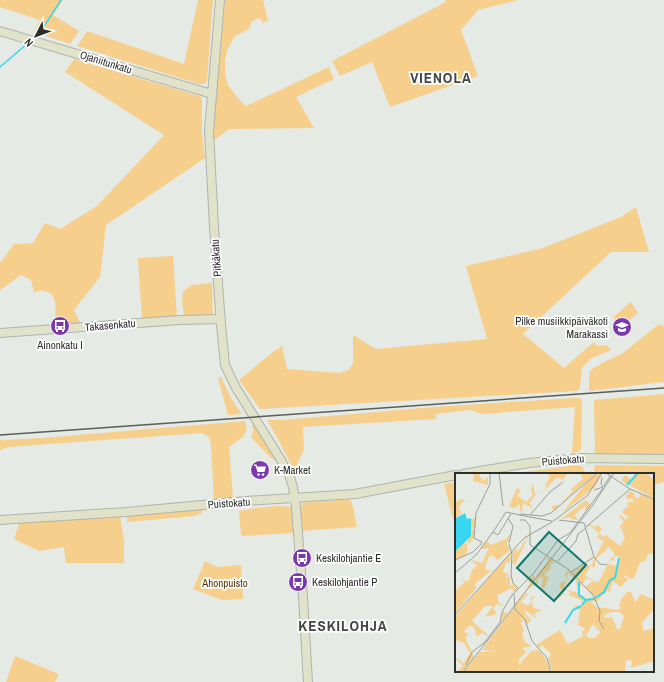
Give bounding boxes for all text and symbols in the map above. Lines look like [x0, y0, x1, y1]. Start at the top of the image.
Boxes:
north arrow [16, 16, 56, 56]
text: N [21, 36, 36, 50]
street label: Ojaniitunkatu [78, 47, 134, 77]
district label: VIENOLA [410, 67, 472, 88]
street label: Pitkäkatu [208, 239, 224, 277]
place label: Pilke musiikkipäiväkoti Marakassi [515, 314, 608, 341]
bus stop icon: Ainonkatu I [49, 315, 71, 337]
street label: Takasenkatu [84, 316, 136, 334]
school or university icon: Pilke musiikkipäiväkoti Marakassi [611, 316, 633, 338]
place label: Ainonkatu I [36, 338, 83, 352]
street label: Puistokatu [541, 451, 585, 469]
supermarket icon: K-Market [249, 459, 271, 481]
place label: K-Market [274, 463, 311, 477]
inset map [455, 473, 654, 672]
street label: Puistokatu [207, 495, 251, 511]
bus stop icon: Keskilohjantie E [291, 547, 313, 569]
place label: Keskilohjantie E [316, 551, 381, 565]
bus stop icon: Keskilohjantie P [287, 571, 309, 593]
place label: Keskilohjantie P [312, 575, 377, 589]
park label: Ahonpuisto [201, 576, 248, 590]
district label: KESKILOHJA [298, 615, 388, 636]

